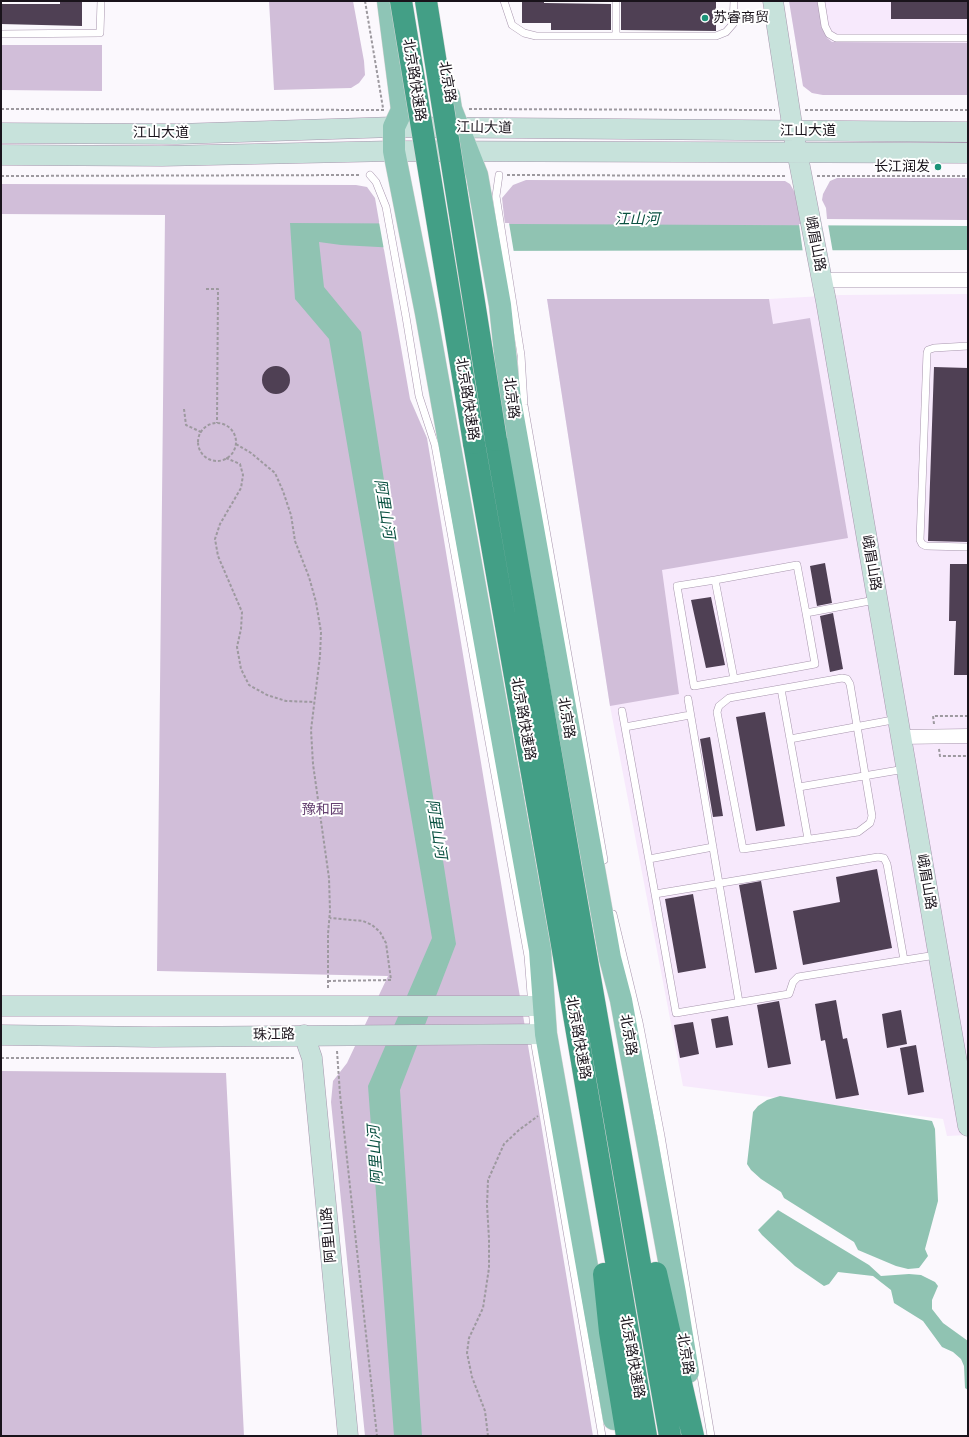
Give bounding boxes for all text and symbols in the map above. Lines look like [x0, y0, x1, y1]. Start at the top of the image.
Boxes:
place label: 苏睿商贸 [713, 10, 769, 26]
marker: 苏睿商贸 [700, 13, 710, 23]
street label: 北京路快速路 [399, 37, 429, 123]
street label: 北京路 [435, 60, 459, 104]
street label: 江山大道 [456, 119, 512, 137]
street label: 江山大道 [780, 123, 836, 139]
street label: 江山大道 [133, 125, 189, 141]
place label: 长江润发 [874, 159, 930, 175]
marker: 长江润发 [933, 162, 943, 172]
water label: 江山河 [615, 211, 659, 229]
street label: 峨眉山路 [801, 215, 829, 273]
street label: 北京路快速路 [452, 356, 482, 442]
street label: 北京路 [500, 376, 522, 420]
water label: 阿里山河 [370, 478, 398, 540]
street label: 峨眉山路 [858, 534, 884, 592]
street label: 北京路快速路 [507, 676, 539, 762]
street label: 北京路 [554, 696, 578, 740]
water label: 阿里山河 [422, 798, 450, 860]
park label: 豫和园 [302, 802, 344, 818]
street label: 峨眉山路 [913, 853, 939, 911]
street label: 北京路快速路 [562, 995, 594, 1081]
street label: 北京路 [616, 1013, 640, 1057]
street label: 珠江路 [253, 1026, 295, 1044]
water label: 阿里山河 [365, 1124, 387, 1186]
street label: 阿里山路 [318, 1206, 340, 1264]
street label: 北京路快速路 [616, 1314, 648, 1400]
street label: 北京路 [673, 1332, 697, 1376]

